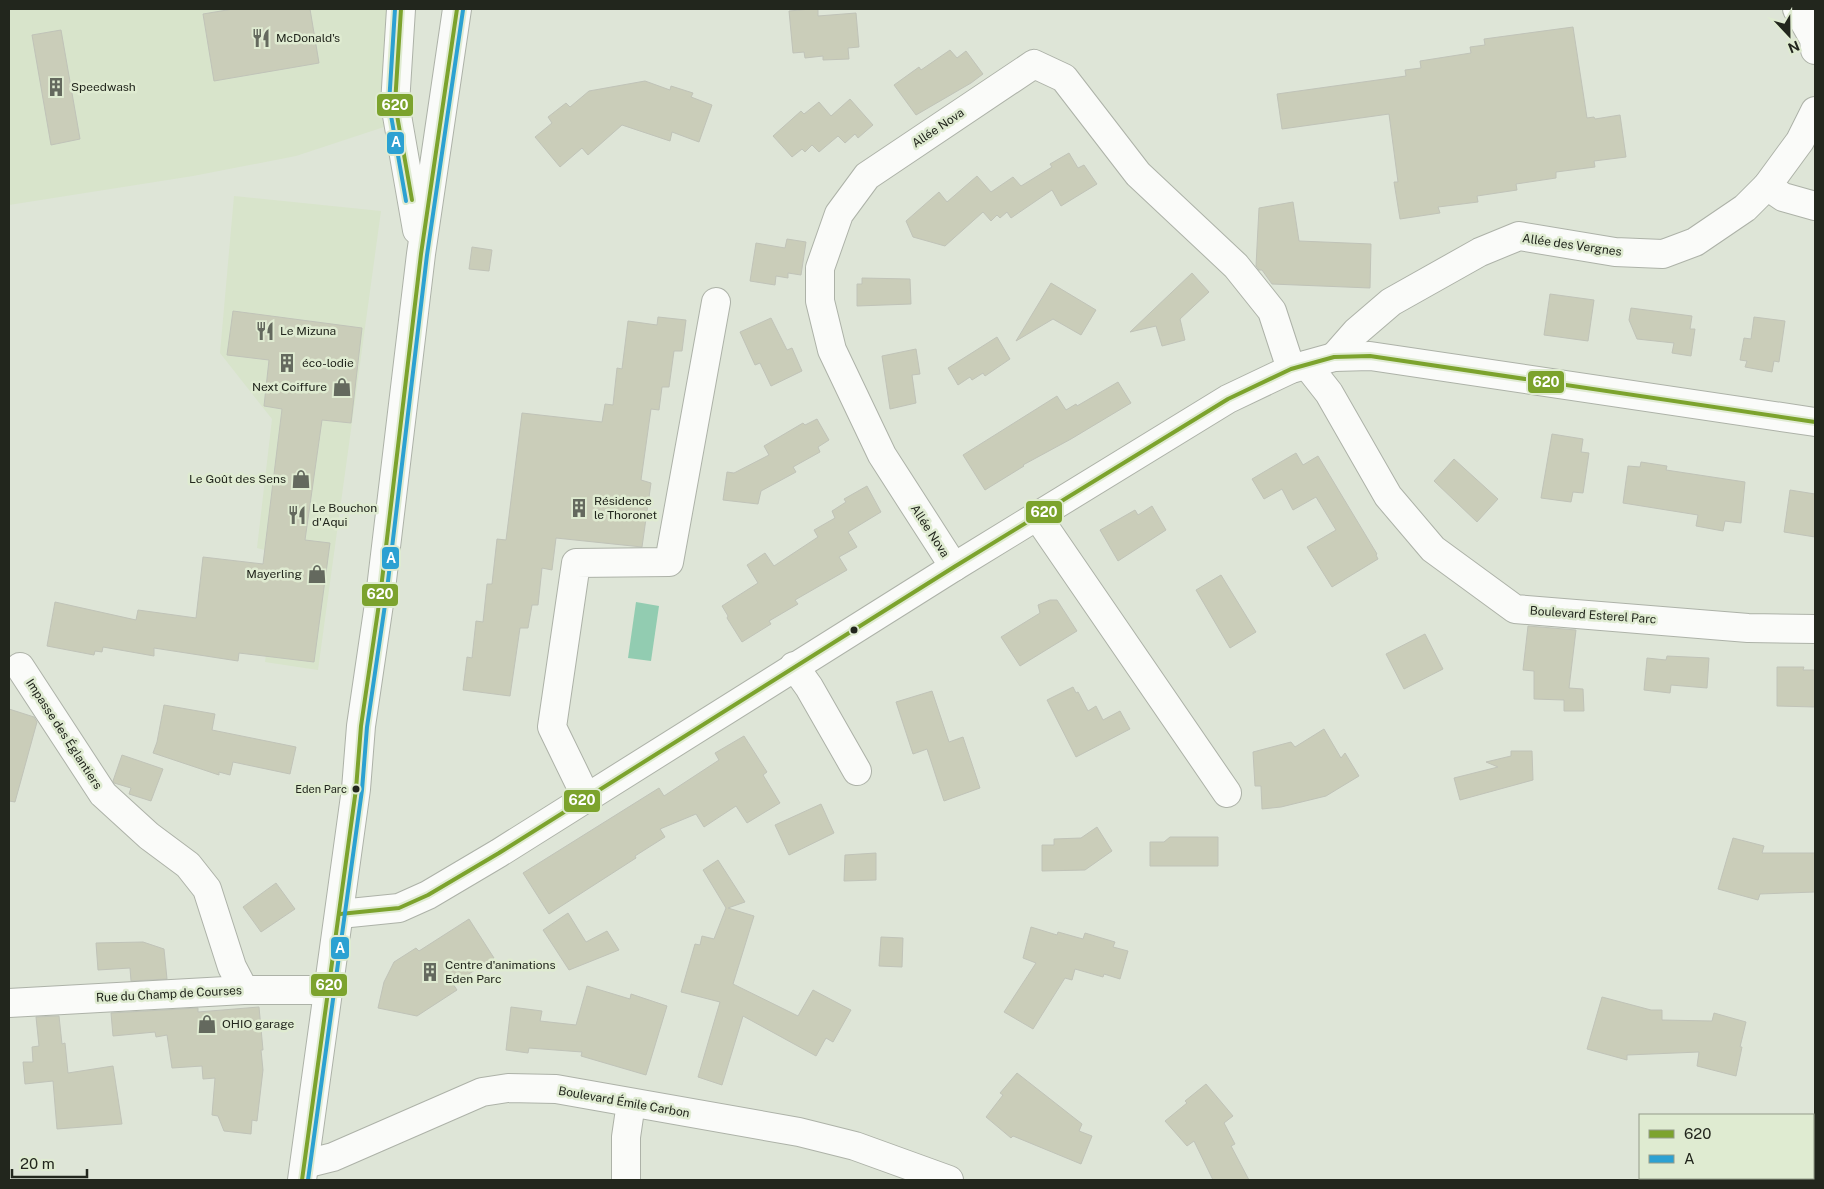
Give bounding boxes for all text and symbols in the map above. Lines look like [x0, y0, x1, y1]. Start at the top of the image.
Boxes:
north arrow [1764, 10, 1814, 60]
restaurant icon: McDonald's [250, 27, 272, 49]
place label: McDonald's [276, 31, 340, 45]
text: N [1786, 38, 1802, 57]
building icon: Speedwash [45, 76, 67, 98]
place label: Speedwash [71, 80, 136, 94]
line badge: 620 [376, 93, 414, 117]
text: 620 [381, 97, 409, 113]
street label: Allée Nova [909, 105, 967, 151]
line badge: A [386, 131, 405, 155]
text: A [391, 134, 401, 150]
street label: Allée des Vergnes [1521, 231, 1623, 259]
restaurant icon: Le Mizuna [254, 320, 276, 342]
place label: Le Mizuna [280, 324, 336, 338]
building icon: éco-lodie [276, 352, 298, 374]
place label: éco-lodie [302, 356, 354, 370]
line badge: 620 [1527, 370, 1565, 394]
text: 620 [1532, 374, 1560, 390]
shop icon: Next Coiffure [331, 376, 353, 398]
place label: Next Coiffure [252, 380, 327, 394]
shop icon: Le Goût des Sens [290, 468, 312, 490]
place label: Le Goût des Sens [189, 472, 286, 486]
place label: Résidence le Thoronet [594, 494, 658, 522]
building icon: Résidence le Thoronet [568, 497, 590, 519]
line badge: 620 [1025, 500, 1063, 524]
place label: Le Bouchon d'Aqui [312, 501, 377, 529]
street label: Allée Nova [908, 502, 952, 560]
restaurant icon: Le Bouchon d'Aqui [286, 504, 308, 526]
text: 620 [1030, 504, 1058, 520]
line badge: A [381, 546, 400, 570]
text: A [386, 550, 396, 566]
shop icon: Mayerling [306, 563, 328, 585]
place label: Mayerling [246, 567, 302, 581]
line badge: 620 [361, 583, 399, 607]
text: 620 [366, 586, 394, 602]
street label: Boulevard Esterel Parc [1529, 604, 1657, 626]
unlabelled marker [849, 625, 859, 635]
street label: Impasse des Églantiers [23, 676, 105, 792]
place label: Eden Parc [295, 783, 347, 795]
marker: Eden Parc [351, 784, 361, 794]
line badge: 620 [563, 789, 601, 813]
text: 620 [568, 792, 596, 808]
line badge: A [330, 936, 350, 960]
text: A [335, 940, 345, 956]
place label: Centre d'animations Eden Parc [445, 958, 556, 986]
building icon: Centre d'animations Eden Parc [419, 961, 441, 983]
line badge: 620 [310, 973, 348, 997]
text: 620 [315, 977, 343, 993]
street label: Rue du Champ de Courses [96, 983, 242, 1005]
shop icon: OHIO garage [196, 1013, 218, 1035]
place label: OHIO garage [222, 1017, 294, 1031]
street label: Boulevard Émile Carbon [557, 1084, 691, 1120]
legend [1639, 1114, 1814, 1179]
text: 620 [1684, 1125, 1711, 1142]
scale bar [12, 1146, 88, 1178]
text: A [1684, 1150, 1695, 1167]
text: 20 m [20, 1155, 55, 1172]

